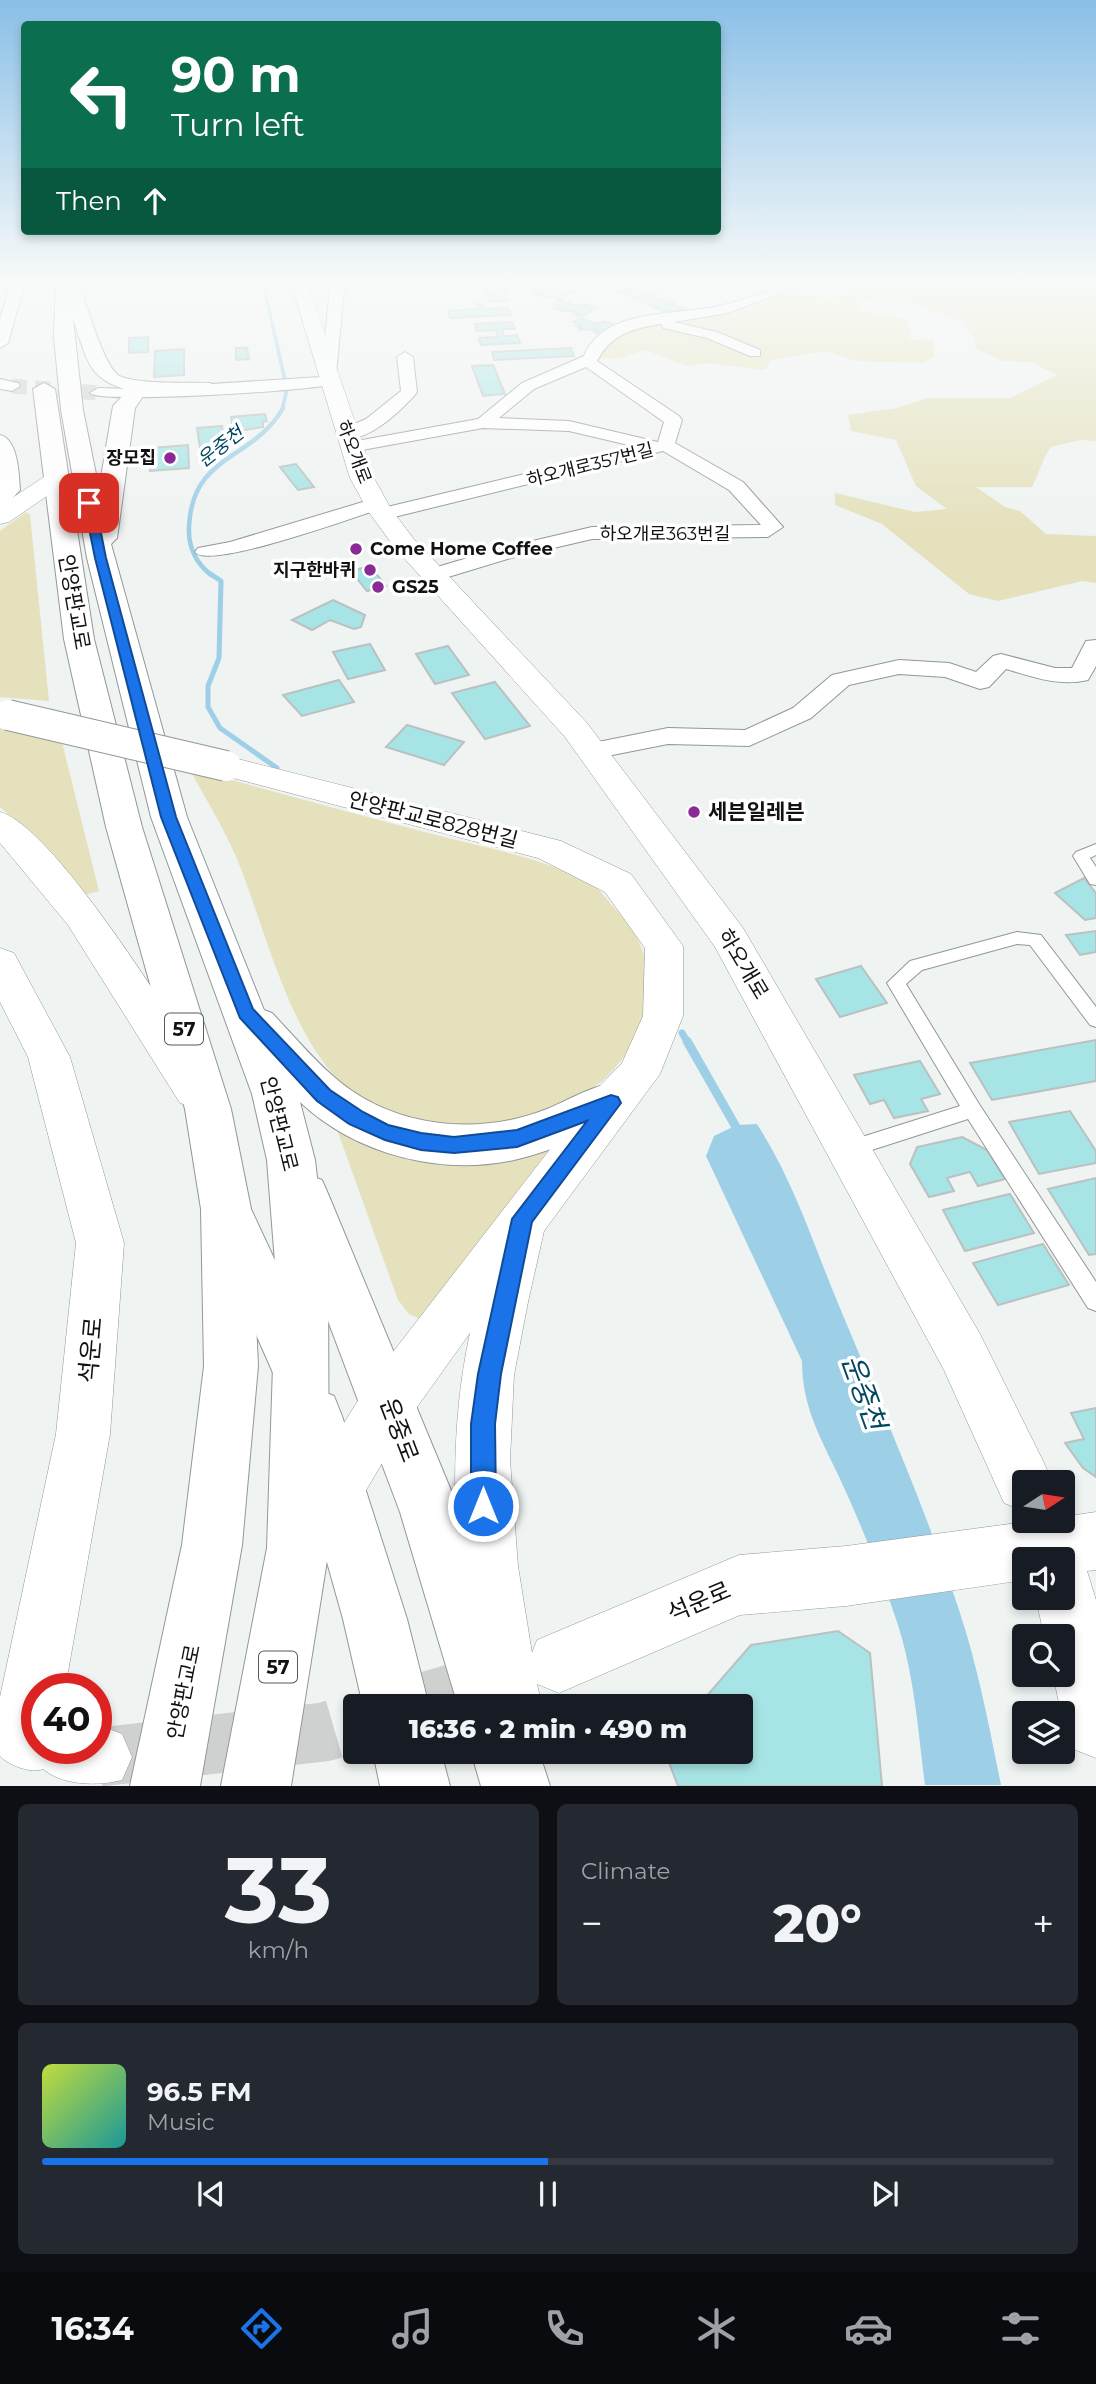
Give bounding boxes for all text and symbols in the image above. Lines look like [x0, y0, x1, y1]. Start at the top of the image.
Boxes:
text: 90 m [171, 45, 301, 104]
icon: left [56, 49, 147, 140]
text: Turn left [171, 105, 305, 144]
icon: ahead [136, 182, 174, 220]
text: Then [56, 185, 122, 217]
street label: 하오개로 [332, 417, 376, 487]
water label: 운중천 [193, 420, 249, 472]
street label: 하오개로357번길 [524, 439, 656, 491]
place label: 장모집 [106, 447, 156, 469]
marker: 장모집 [162, 450, 178, 466]
pin [59, 473, 119, 533]
icon: arrive [70, 484, 108, 522]
street label: 하오개로363번길 [600, 523, 730, 545]
place label: Come Home Coffee [370, 538, 553, 560]
marker: Come Home Coffee [348, 541, 364, 557]
street label: 안양판교로 [54, 552, 95, 652]
place label: 지구한바퀴 [273, 559, 356, 581]
marker: 지구한바퀴 [362, 562, 378, 578]
place label: GS25 [392, 576, 439, 598]
marker: GS25 [370, 579, 386, 595]
street label: 안양판교로828번길 [346, 786, 521, 853]
place label: 세븐일레븐 [708, 799, 805, 824]
marker: 세븐일레븐 [686, 804, 702, 820]
street label: 하오개로 [713, 924, 774, 1003]
road number: 57 [165, 1014, 203, 1044]
street label: 안양판교로 [256, 1074, 303, 1174]
street label: 석운로 [73, 1316, 108, 1384]
water label: 운중천 [835, 1350, 894, 1437]
street label: 운중로 [374, 1394, 425, 1466]
position arrow [446, 1469, 520, 1543]
north arrow [1012, 1470, 1074, 1533]
map controls [1012, 1470, 1075, 1764]
button: sound [1012, 1547, 1075, 1610]
street label: 석운로 [663, 1575, 735, 1628]
button: search [1012, 1624, 1075, 1687]
street label: 안양판교로 [162, 1642, 205, 1742]
road number: 57 [259, 1652, 297, 1682]
speed limit sign: 40 [21, 1673, 112, 1764]
button: layers [1012, 1701, 1075, 1764]
text: 16:36 · 2 min · 490 m [409, 1713, 687, 1745]
text: 33 [225, 1835, 332, 1946]
text: Climate [581, 1857, 670, 1885]
text: 20° [773, 1892, 862, 1955]
text: − [581, 1900, 603, 1947]
text: + [1032, 1900, 1054, 1947]
text: km/h [248, 1936, 309, 1964]
text: 96.5 FM [147, 2076, 251, 2108]
text: Music [147, 2108, 215, 2136]
icon: previous [192, 2175, 230, 2213]
icon: pause [529, 2175, 567, 2213]
icon: next [866, 2175, 904, 2213]
icon: directions [237, 2304, 286, 2353]
icon: music [388, 2304, 437, 2353]
icon: phone [540, 2304, 589, 2353]
icon: climate [692, 2304, 741, 2353]
icon: car [844, 2304, 893, 2353]
icon: filters [996, 2304, 1045, 2353]
text: 16:34 [51, 2309, 134, 2348]

